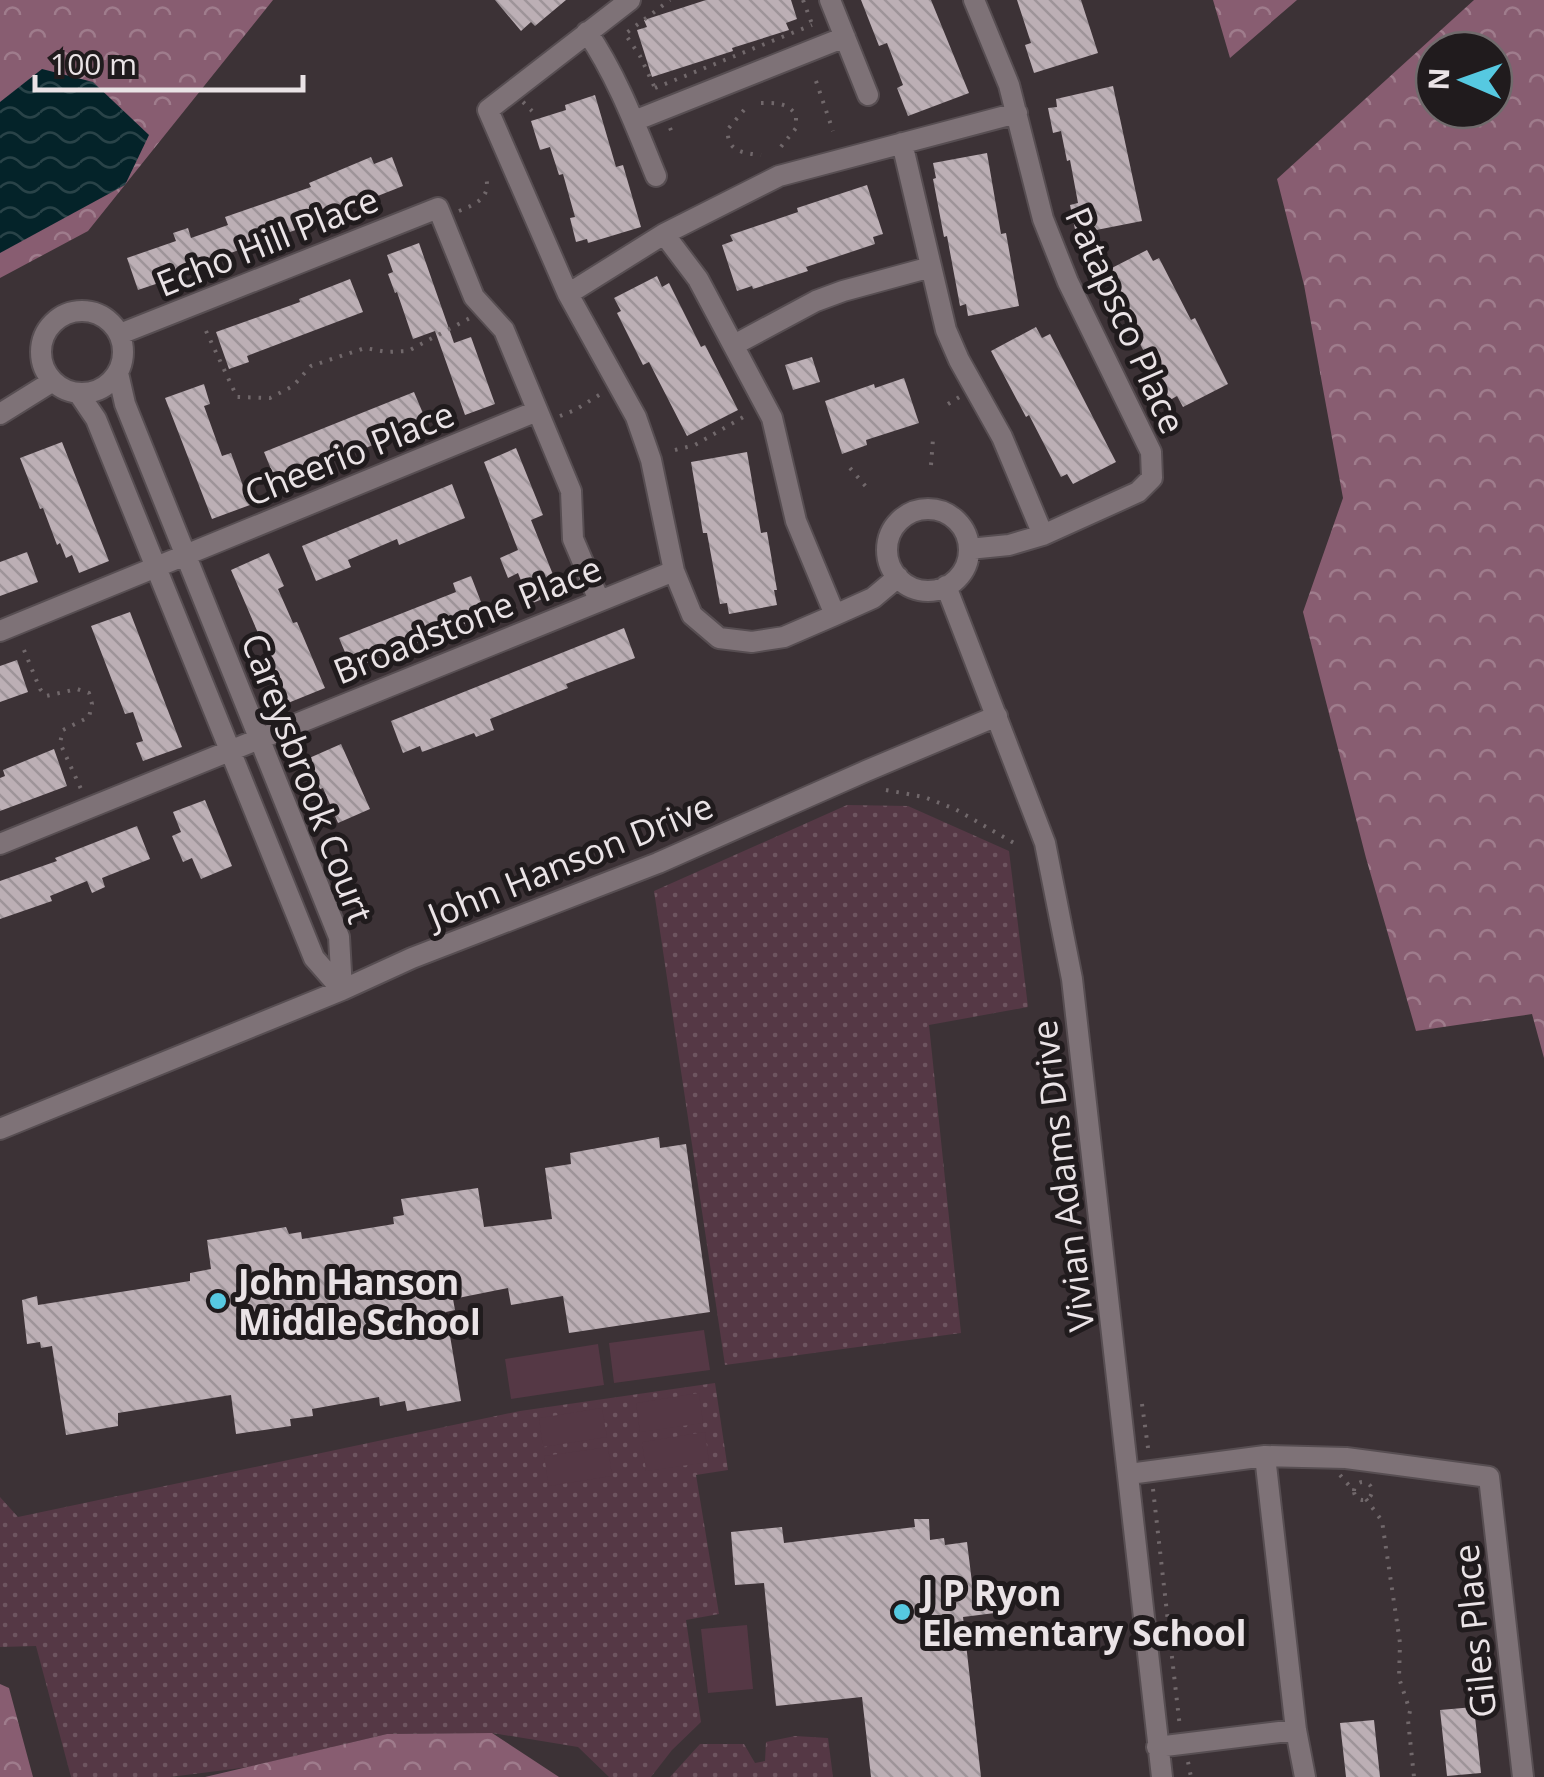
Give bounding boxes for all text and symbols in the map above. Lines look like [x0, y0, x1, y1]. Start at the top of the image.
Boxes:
scale bar [35, 30, 302, 92]
north arrow [1414, 30, 1514, 130]
text: 100 m [50, 43, 137, 84]
text: N [1419, 67, 1457, 91]
street label: Echo Hill Place [149, 175, 385, 307]
street label: Patapsco Place [1055, 199, 1197, 441]
street label: Cheerio Place [237, 390, 461, 516]
street label: Broadstone Place [326, 544, 608, 694]
street label: Careysbrook Court [231, 627, 385, 929]
street label: John Hanson Drive [418, 781, 719, 940]
street label: Vivian Adams Drive [1020, 1018, 1104, 1334]
place label: John Hanson Middle School [235, 1258, 481, 1345]
marker: John Hanson Middle School [207, 1290, 229, 1312]
street label: Giles Place [1442, 1542, 1506, 1720]
place label: J P Ryon Elementary School [919, 1569, 1247, 1656]
marker: J P Ryon Elementary School [891, 1601, 913, 1623]

